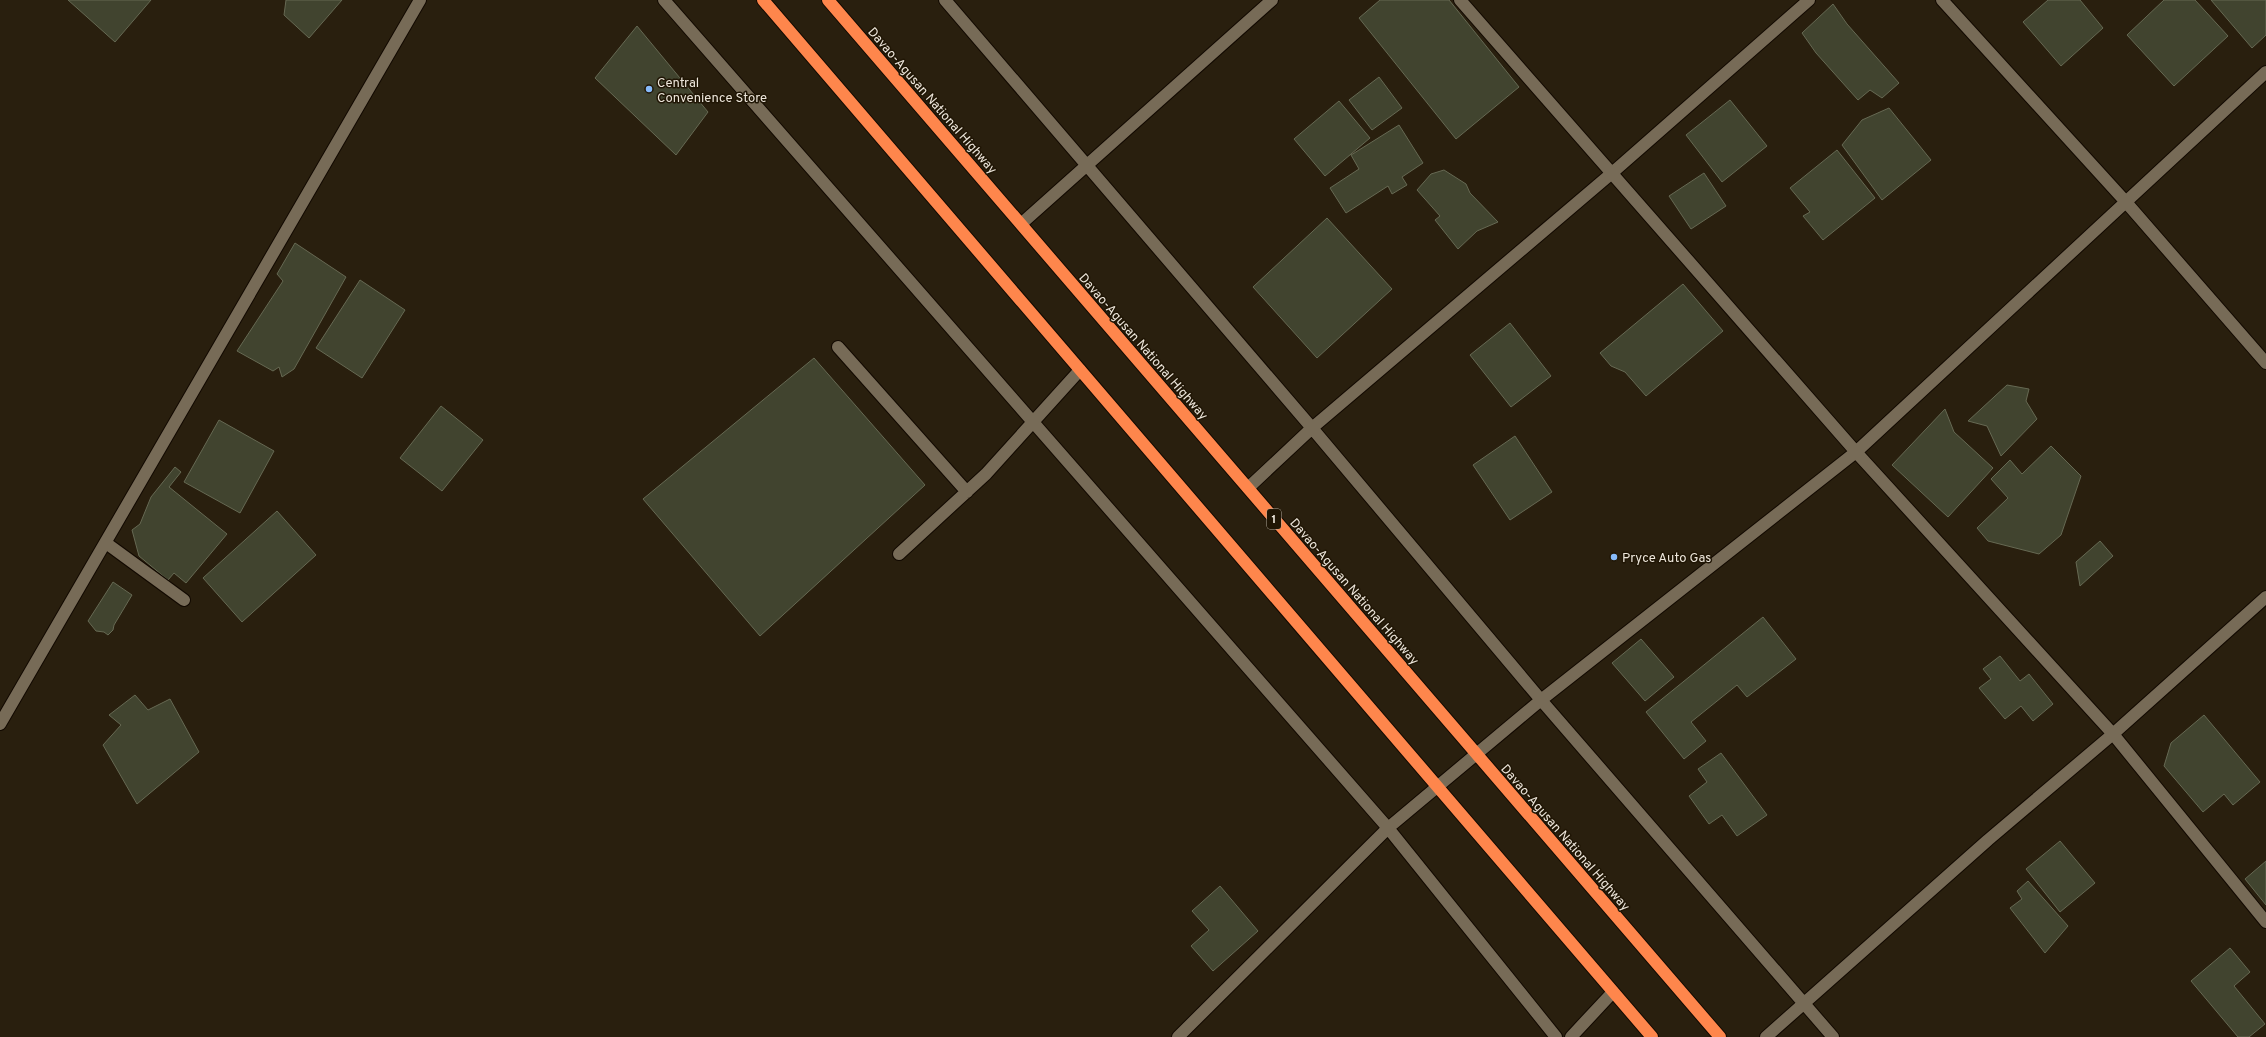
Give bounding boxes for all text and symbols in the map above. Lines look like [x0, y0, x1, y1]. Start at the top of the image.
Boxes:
street label: Davao-Agusan National Highway [863, 25, 1000, 178]
place label: Central Convenience Store [657, 76, 767, 107]
marker: Central Convenience Store [644, 84, 654, 94]
street label: Davao-Agusan National Highway [1074, 271, 1211, 424]
road number: 1 [1267, 509, 1281, 529]
street label: Davao-Agusan National Highway [1285, 516, 1422, 669]
place label: Pryce Auto Gas [1622, 551, 1711, 567]
marker: Pryce Auto Gas [1609, 552, 1619, 562]
street label: Davao-Agusan National Highway [1496, 762, 1633, 915]

